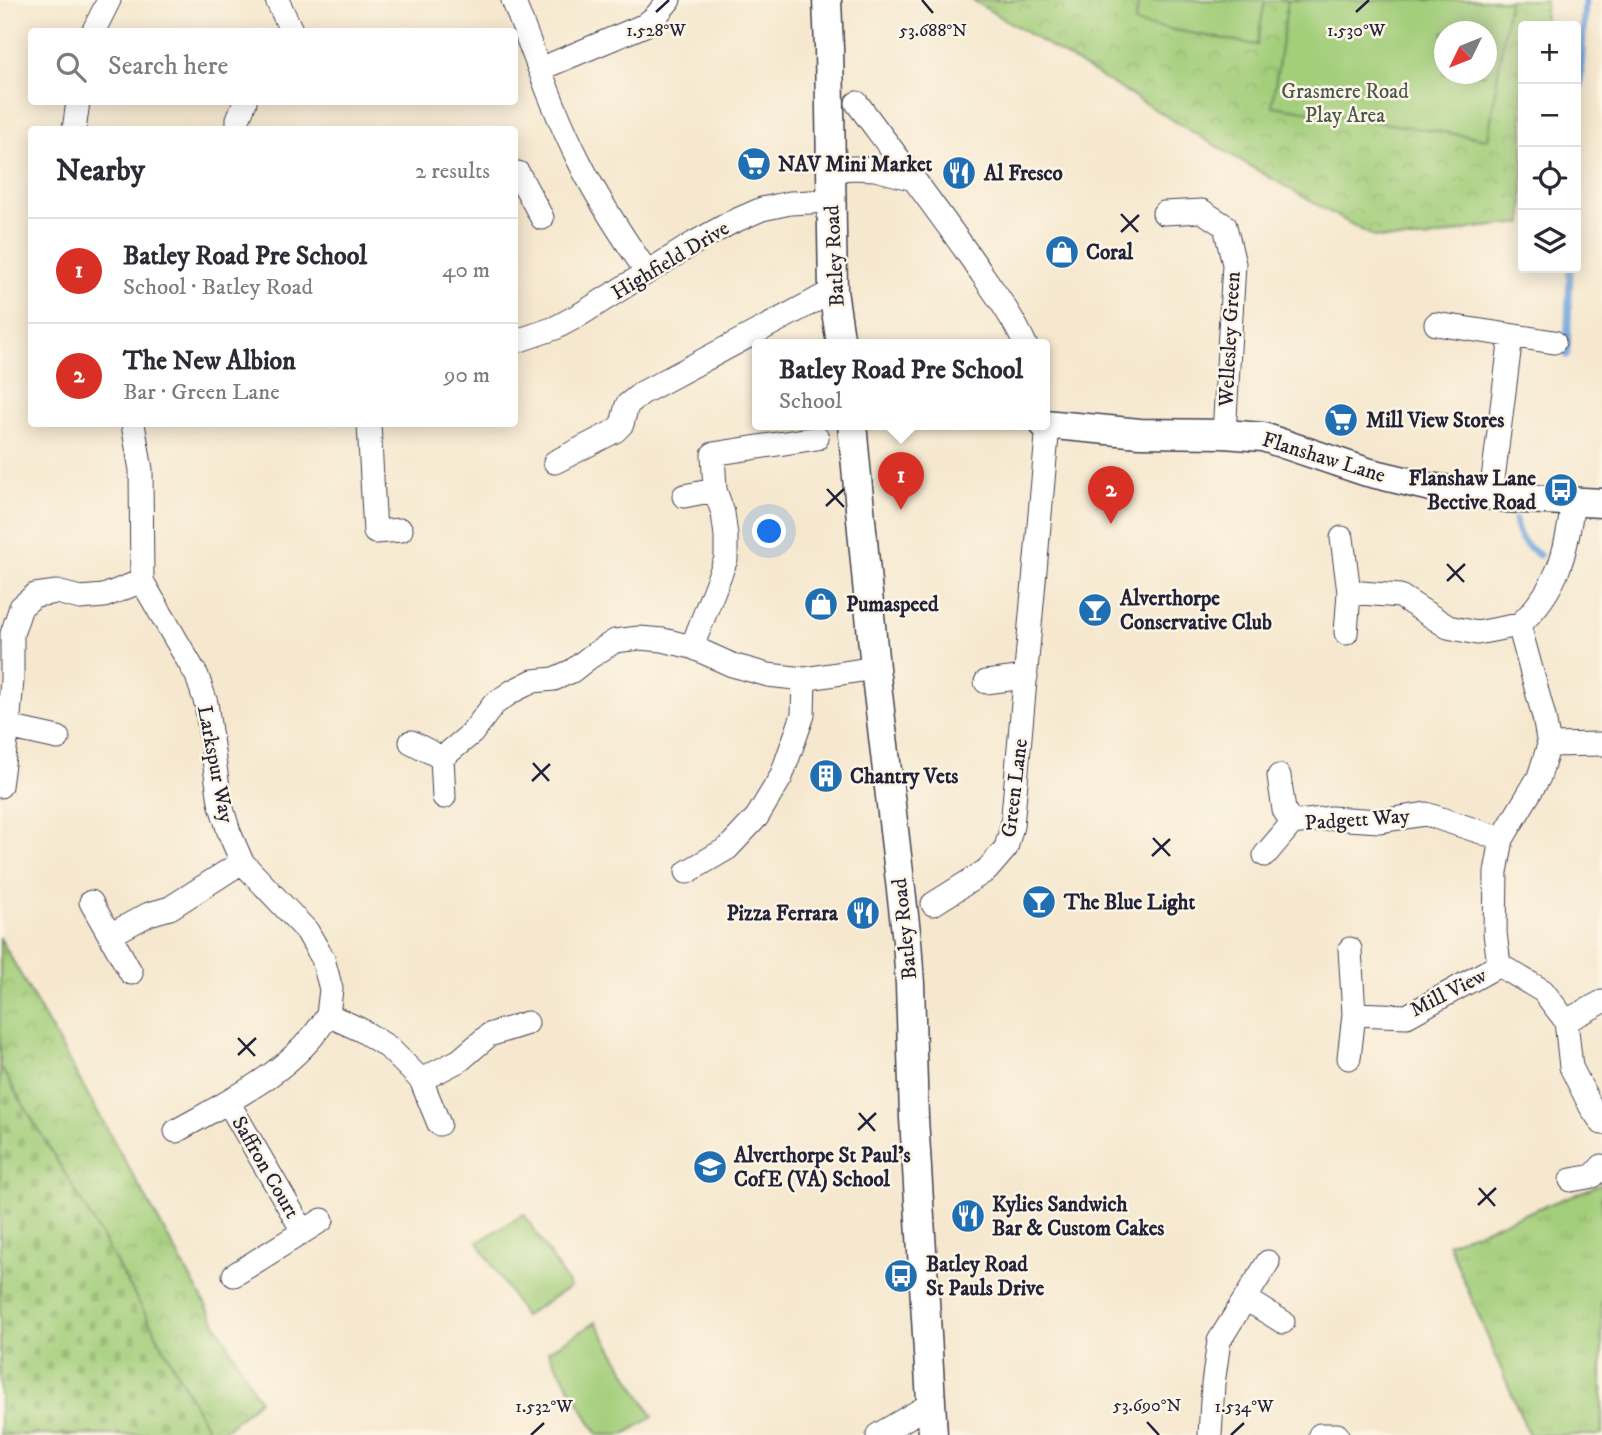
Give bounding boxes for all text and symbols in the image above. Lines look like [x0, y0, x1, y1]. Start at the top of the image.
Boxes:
text: 1.528°W [626, 20, 686, 42]
text: 53.688°N [899, 20, 967, 42]
text: 1.530°W [1327, 20, 1386, 42]
north arrow [1434, 21, 1497, 84]
map controls [1518, 21, 1581, 273]
button: + [1518, 21, 1581, 84]
search box [28, 28, 518, 105]
icon: search [52, 48, 90, 86]
text: Search here [108, 50, 228, 83]
park label: Grasmere Road Play Area [1281, 79, 1409, 129]
button: − [1518, 84, 1581, 147]
supermarket icon: NAV Mini Market [735, 145, 773, 183]
button: locate [1518, 147, 1581, 210]
place label: NAV Mini Market [778, 152, 933, 178]
text: Nearby [56, 153, 145, 190]
restaurant icon: Al Fresco [940, 154, 978, 192]
text: 2 results [415, 157, 490, 186]
place label: Al Fresco [983, 161, 1063, 187]
street label: Batley Road [819, 204, 851, 307]
button: layers [1518, 210, 1581, 273]
street label: Highfield Drive [607, 215, 734, 306]
shop icon: Coral [1043, 233, 1081, 271]
text: Batley Road Pre School [123, 240, 367, 273]
place label: Coral [1086, 240, 1134, 266]
text: 1 [75, 256, 83, 285]
text: 40 m [442, 256, 490, 285]
street label: Wellesley Green [1213, 271, 1247, 408]
text: School · Batley Road [123, 273, 313, 302]
popup [752, 339, 1050, 430]
text: The New Albion [123, 345, 296, 378]
text: Batley Road Pre School [779, 354, 1023, 387]
text: 2 [73, 361, 85, 390]
text: 90 m [444, 361, 490, 390]
text: Bar · Green Lane [123, 378, 280, 407]
text: School [779, 387, 842, 416]
supermarket icon: Mill View Stores [1322, 401, 1360, 439]
place label: Mill View Stores [1366, 408, 1504, 434]
street label: Flanshaw Lane [1259, 427, 1389, 489]
pin: 1 [878, 452, 924, 510]
pin: 2 [1088, 466, 1134, 524]
place label: Flanshaw Lane Bective Road [1409, 466, 1537, 516]
bus stop icon: Flanshaw Lane Bective Road [1542, 471, 1580, 509]
your location [752, 514, 786, 548]
shop icon: Pumaspeed [802, 585, 840, 623]
place label: Alverthorpe Conservative Club [1119, 586, 1272, 636]
bar icon: Alverthorpe Conservative Club [1076, 591, 1114, 629]
place label: Pumaspeed [846, 592, 939, 618]
street label: Larkspur Way [191, 703, 239, 826]
street label: Green Lane [996, 737, 1034, 839]
building icon: Chantry Vets [807, 757, 845, 795]
place label: Chantry Vets [850, 764, 958, 790]
street label: Padgett Way [1304, 803, 1411, 837]
street label: Batley Road [887, 876, 923, 981]
bar icon: The Blue Light [1020, 883, 1058, 921]
place label: The Blue Light [1063, 890, 1195, 916]
restaurant icon: Pizza Ferrara [844, 894, 882, 932]
place label: Pizza Ferrara [726, 901, 839, 927]
street label: Mill View [1406, 962, 1492, 1023]
street label: Saffron Court [225, 1112, 305, 1224]
place label: Alverthorpe St Paul's CofE (VA) School [733, 1143, 910, 1193]
school or university icon: Alverthorpe St Paul's CofE (VA) School [691, 1148, 729, 1186]
place label: Kylies Sandwich Bar & Custom Cakes [992, 1192, 1164, 1242]
restaurant icon: Kylies Sandwich Bar & Custom Cakes [949, 1197, 987, 1235]
place label: Batley Road St Pauls Drive [926, 1252, 1044, 1302]
bus stop icon: Batley Road St Pauls Drive [882, 1257, 920, 1295]
text: 53.690°N [1113, 1395, 1181, 1417]
text: 1.532°W [515, 1396, 573, 1418]
text: 1.534°W [1215, 1396, 1274, 1418]

